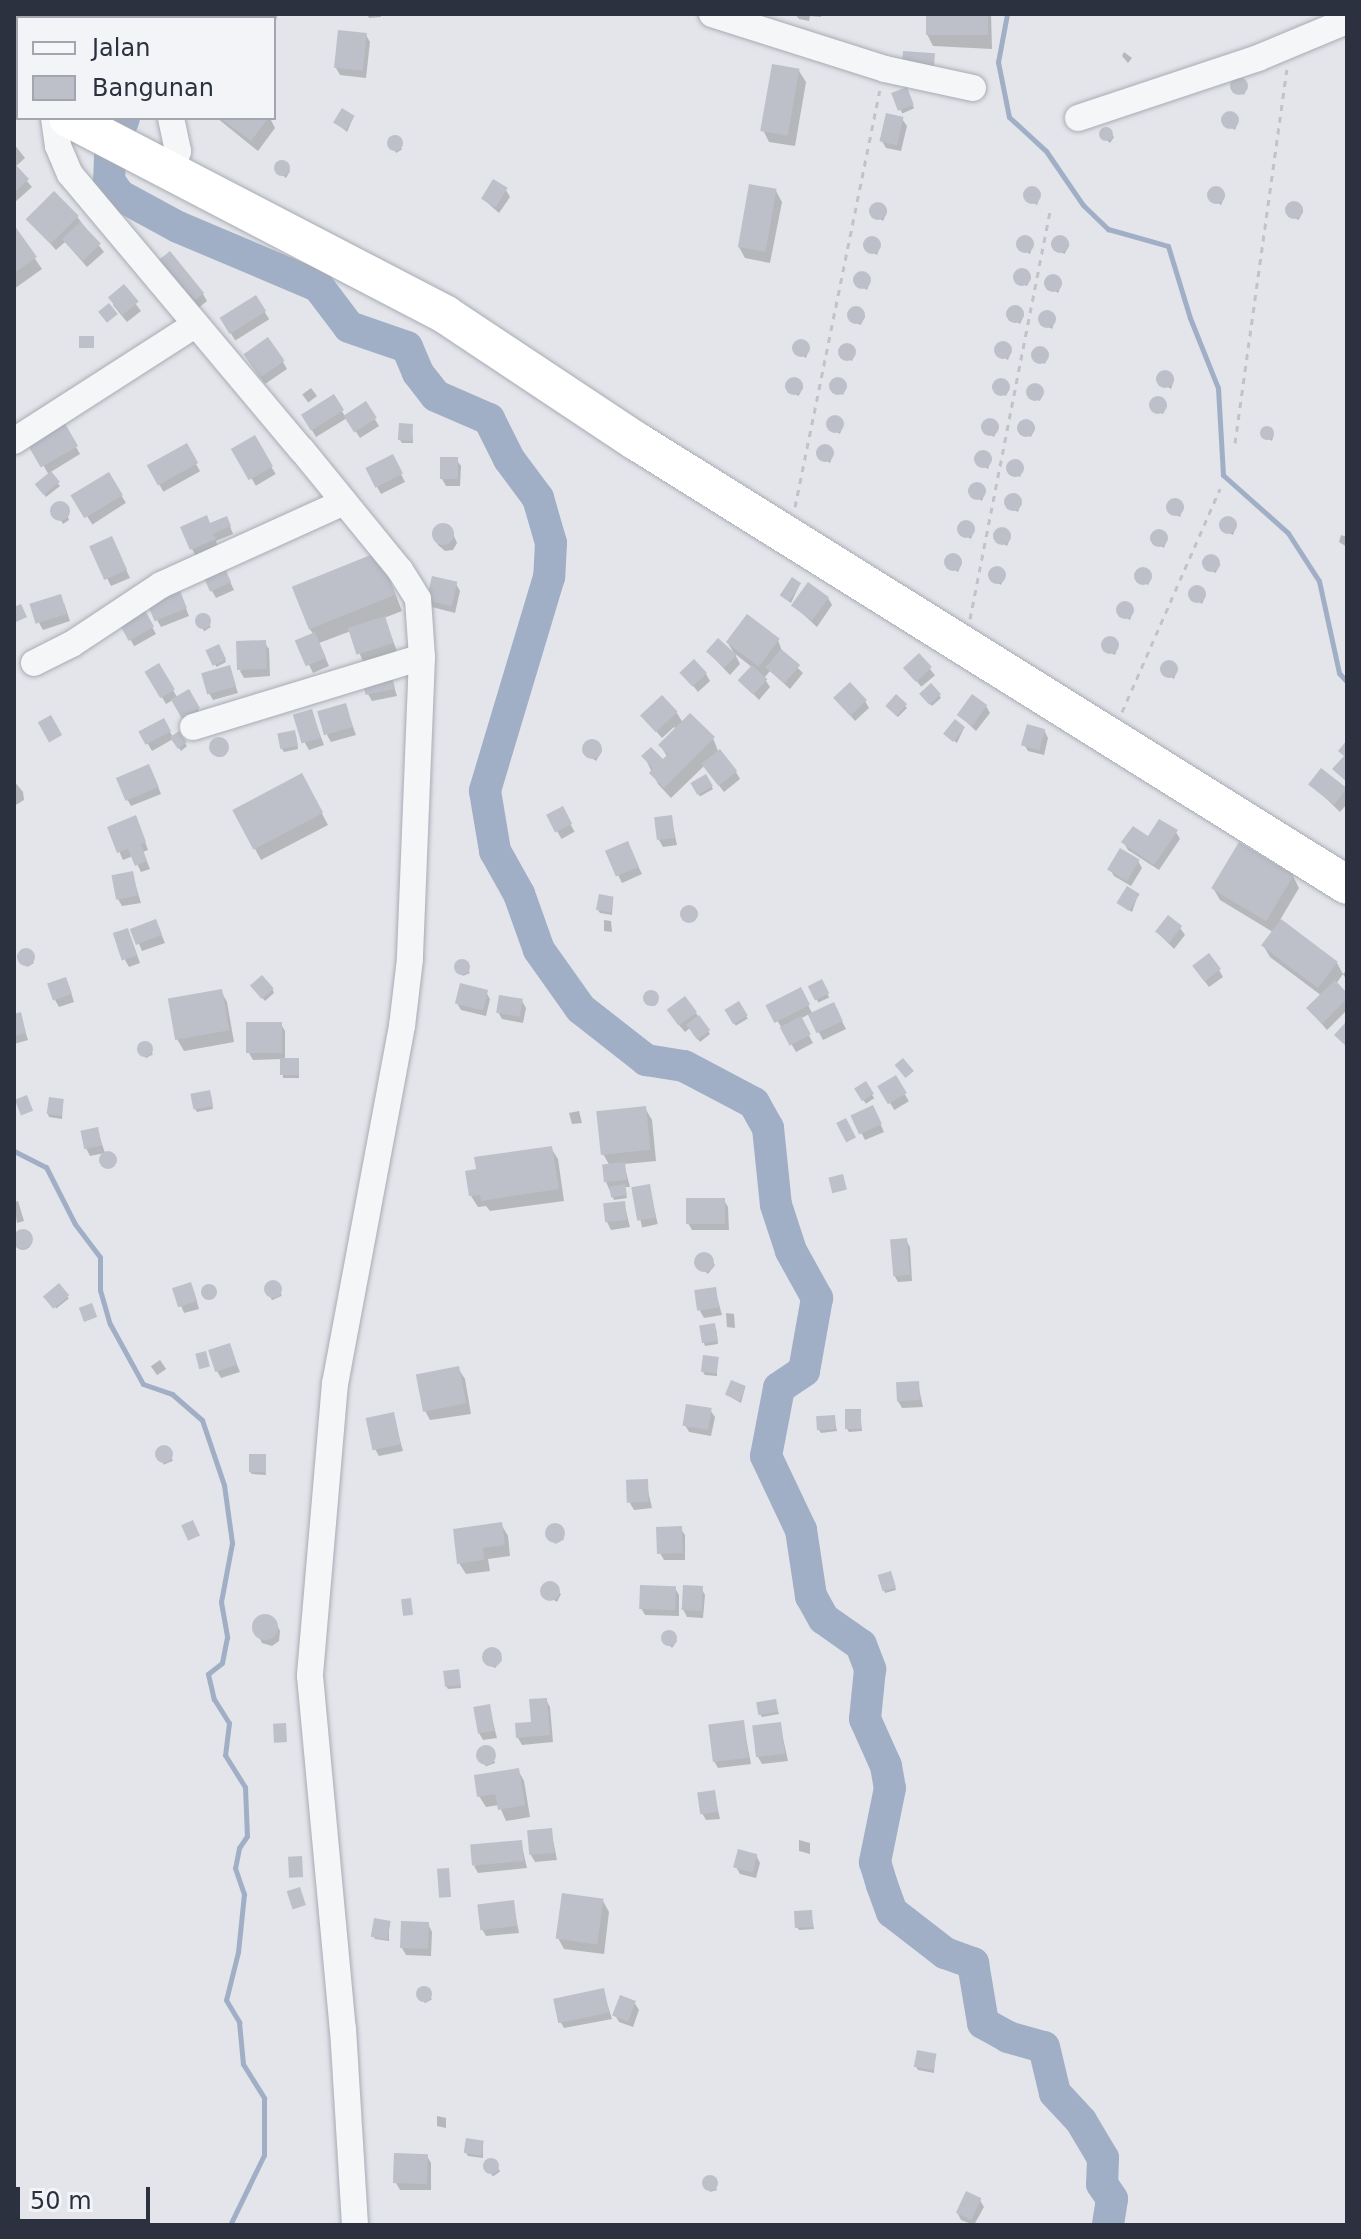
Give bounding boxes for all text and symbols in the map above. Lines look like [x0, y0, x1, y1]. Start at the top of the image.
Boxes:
legend [16, 16, 276, 120]
text: Jalan [92, 34, 150, 62]
text: Bangunan [92, 74, 214, 102]
scale bar [20, 2171, 154, 2221]
text: 50 m [30, 2187, 92, 2215]

